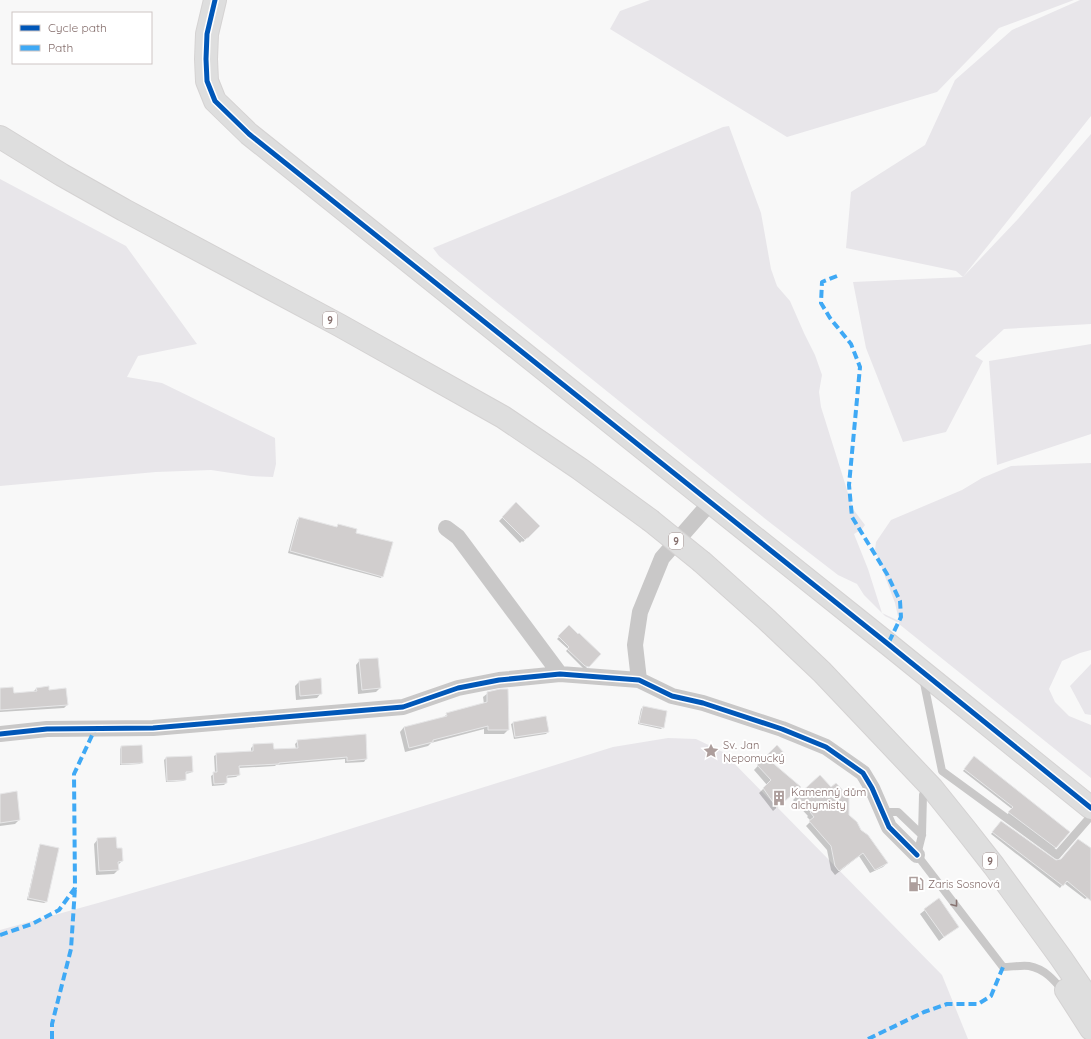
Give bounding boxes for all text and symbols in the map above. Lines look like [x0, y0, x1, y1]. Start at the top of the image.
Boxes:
legend [12, 12, 152, 64]
text: Cycle path [48, 20, 107, 35]
text: Path [48, 40, 73, 55]
road number: 9 [323, 312, 337, 328]
road number: 9 [669, 533, 683, 549]
place label: Sv. Jan Nepomucký [723, 738, 785, 765]
place icon: Sv. Jan Nepomucký [702, 742, 720, 760]
place label: Kamenný dům alchymisty [791, 785, 866, 812]
building icon: Kamenný dům alchymisty [770, 789, 788, 807]
road number: 9 [983, 853, 997, 869]
fuel station icon: Zaris Sosnová [907, 875, 925, 893]
place label: Zaris Sosnová [928, 877, 1000, 891]
one-way arrow [950, 900, 957, 907]

